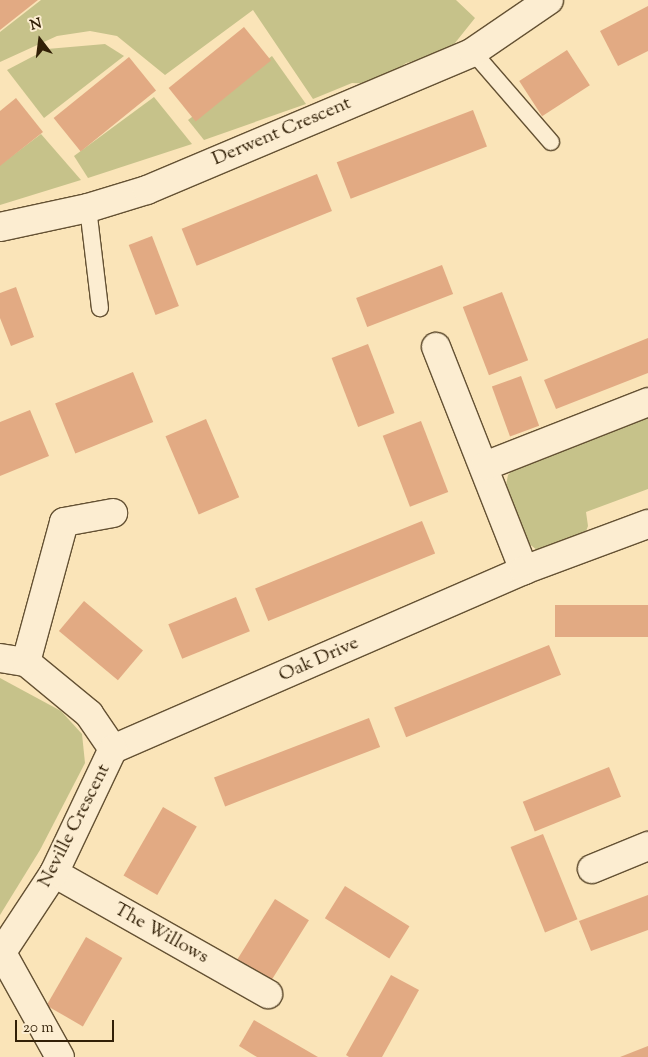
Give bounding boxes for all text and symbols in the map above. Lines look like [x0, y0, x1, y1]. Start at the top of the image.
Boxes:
text: N [28, 14, 44, 37]
north arrow [15, 15, 65, 65]
street label: Derwent Crescent [209, 92, 355, 172]
street label: Oak Drive [276, 632, 362, 688]
street label: Neville Crescent [34, 760, 116, 892]
street label: The Willows [110, 899, 212, 969]
scale bar [18, 1010, 116, 1042]
text: 20 m [23, 1018, 54, 1039]

